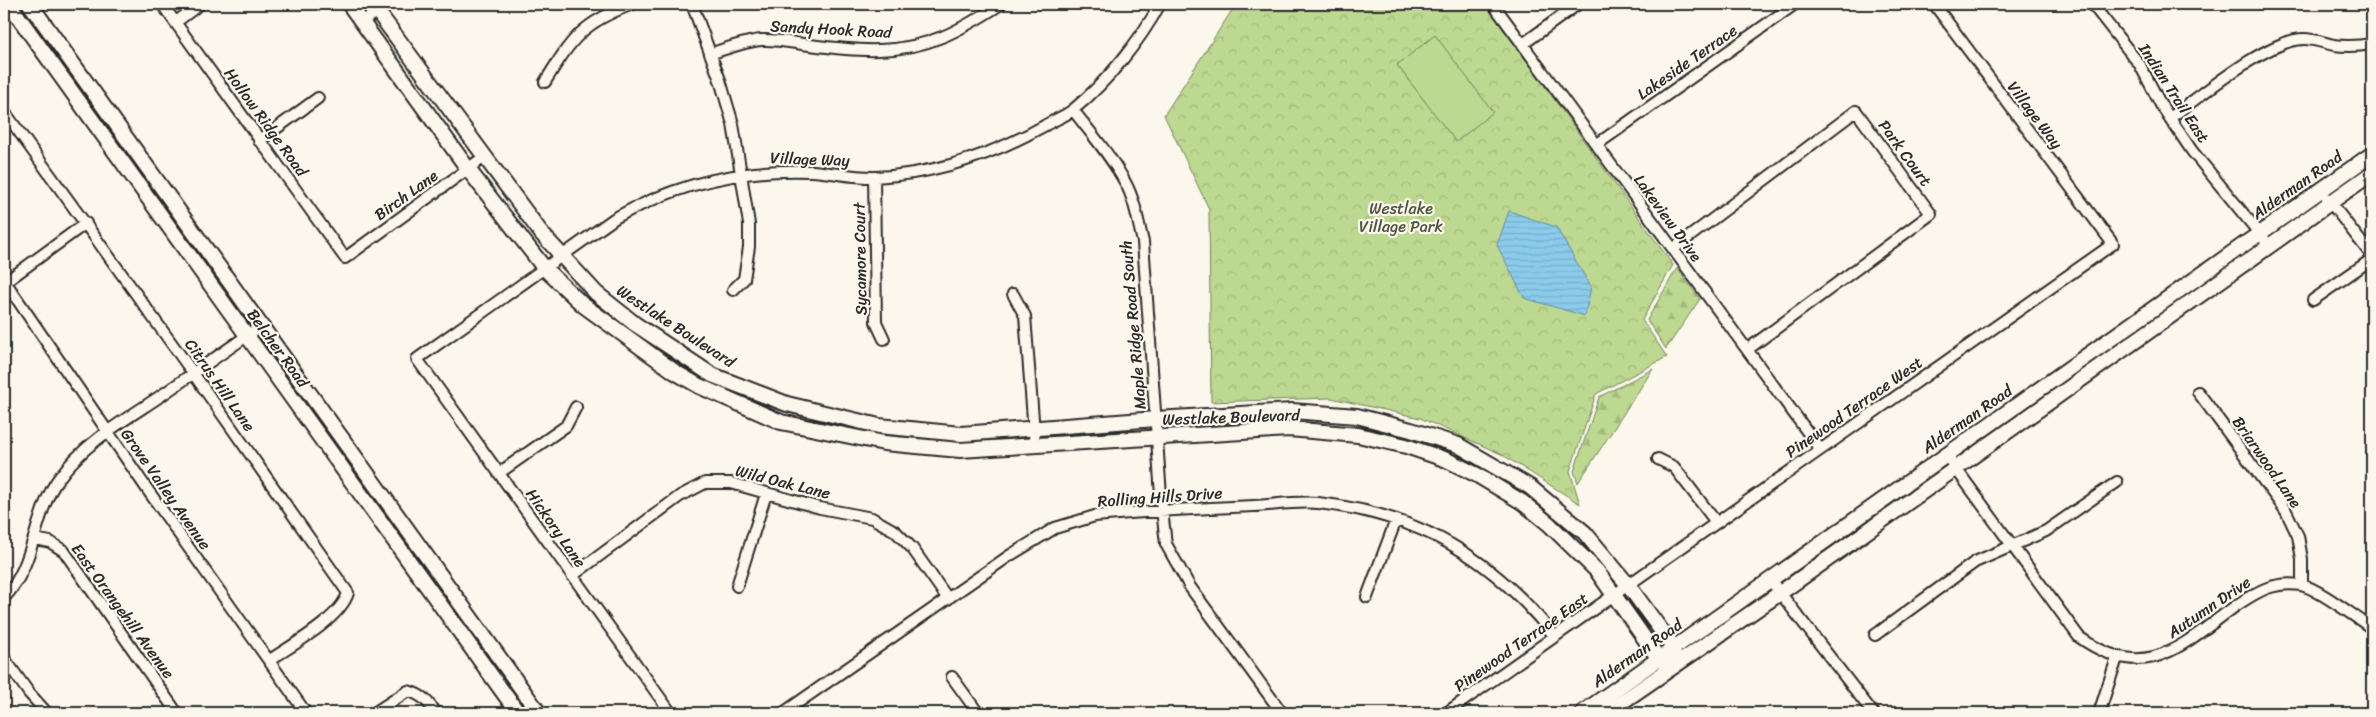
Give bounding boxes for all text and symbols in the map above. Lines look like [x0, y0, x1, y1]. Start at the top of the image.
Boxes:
street label: Sandy Hook Road [769, 11, 894, 47]
street label: Lakeside Terrace [1630, 16, 1744, 108]
street label: Indian Trail East [2130, 36, 2217, 149]
street label: Hollow Ridge Road [216, 61, 317, 184]
street label: Village Way [1999, 74, 2071, 156]
street label: Park Court [1871, 113, 1939, 193]
street label: Alderman Road [2245, 142, 2350, 228]
street label: Village Way [770, 143, 851, 175]
street label: Birch Lane [368, 162, 444, 228]
street label: Lakeview Drive [1626, 168, 1710, 268]
park label: Westlake Village Park [1359, 194, 1443, 241]
street label: Sycamore Court [845, 202, 875, 316]
street label: Maple Ridge Road South [1111, 239, 1155, 411]
street label: Westlake Boulevard [610, 276, 743, 376]
street label: Belcher Road [239, 302, 318, 395]
street label: Citrus Hill Lane [177, 332, 263, 438]
street label: Pinewood Terrace West [1779, 348, 1929, 466]
street label: Alderman Road [1915, 376, 2020, 462]
street label: Westlake Boulevard [1162, 400, 1302, 434]
street label: Briarwood Lane [2224, 410, 2310, 514]
street label: Grove Valley Avenue [113, 422, 219, 556]
street label: Wild Oak Lane [732, 456, 834, 508]
street label: Rolling Hills Drive [1097, 478, 1223, 516]
street label: Hickory Lane [518, 482, 594, 574]
street label: East Orangehill Avenue [64, 537, 182, 685]
street label: Autumn Drive [2160, 568, 2257, 646]
street label: Pinewood Terrace East [1448, 584, 1595, 700]
street label: Alderman Road [1585, 610, 1690, 696]

